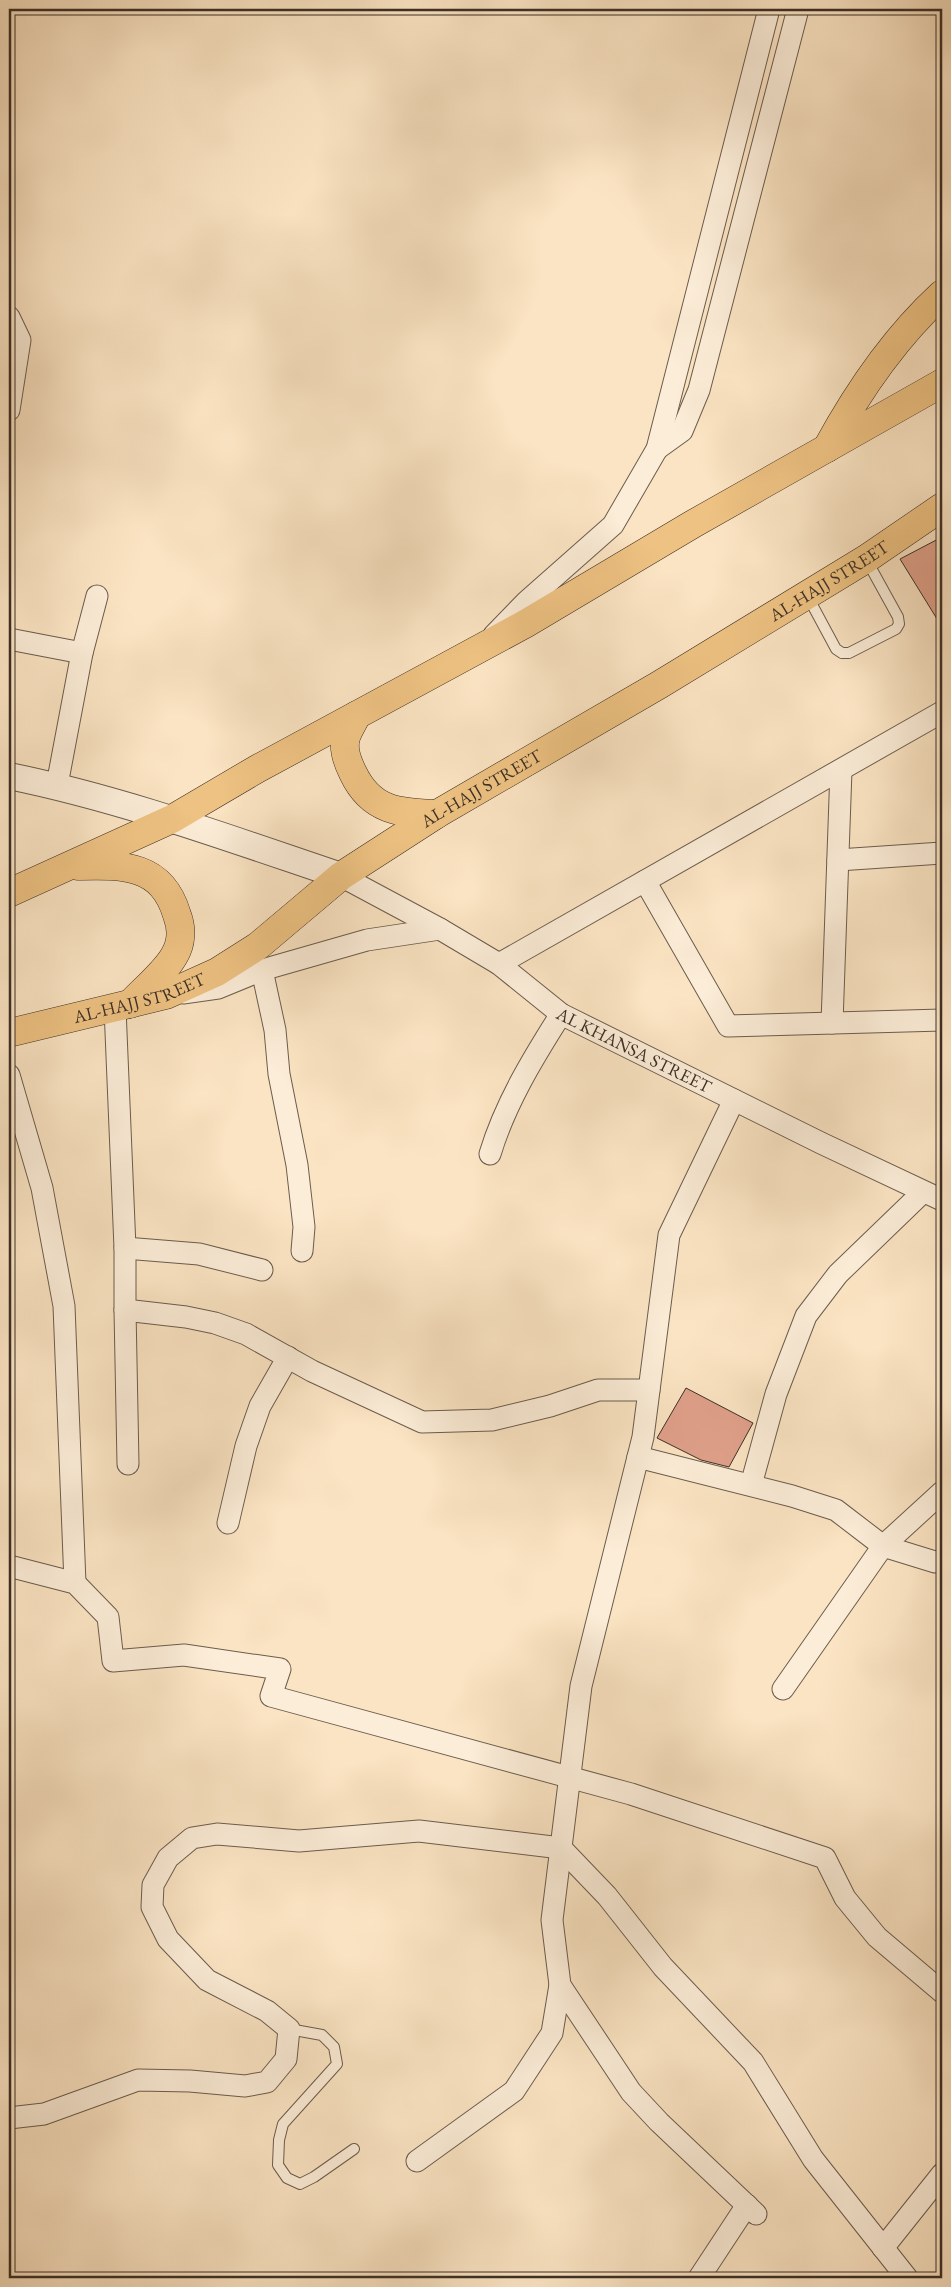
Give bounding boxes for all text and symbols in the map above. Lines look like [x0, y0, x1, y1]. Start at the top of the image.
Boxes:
street label: AL-HAJJ STREET [764, 534, 894, 627]
street label: AL-HAJJ STREET [415, 743, 547, 833]
street label: AL-HAJJ STREET [70, 967, 209, 1028]
street label: AL KHANSA STREET [552, 1001, 716, 1098]

